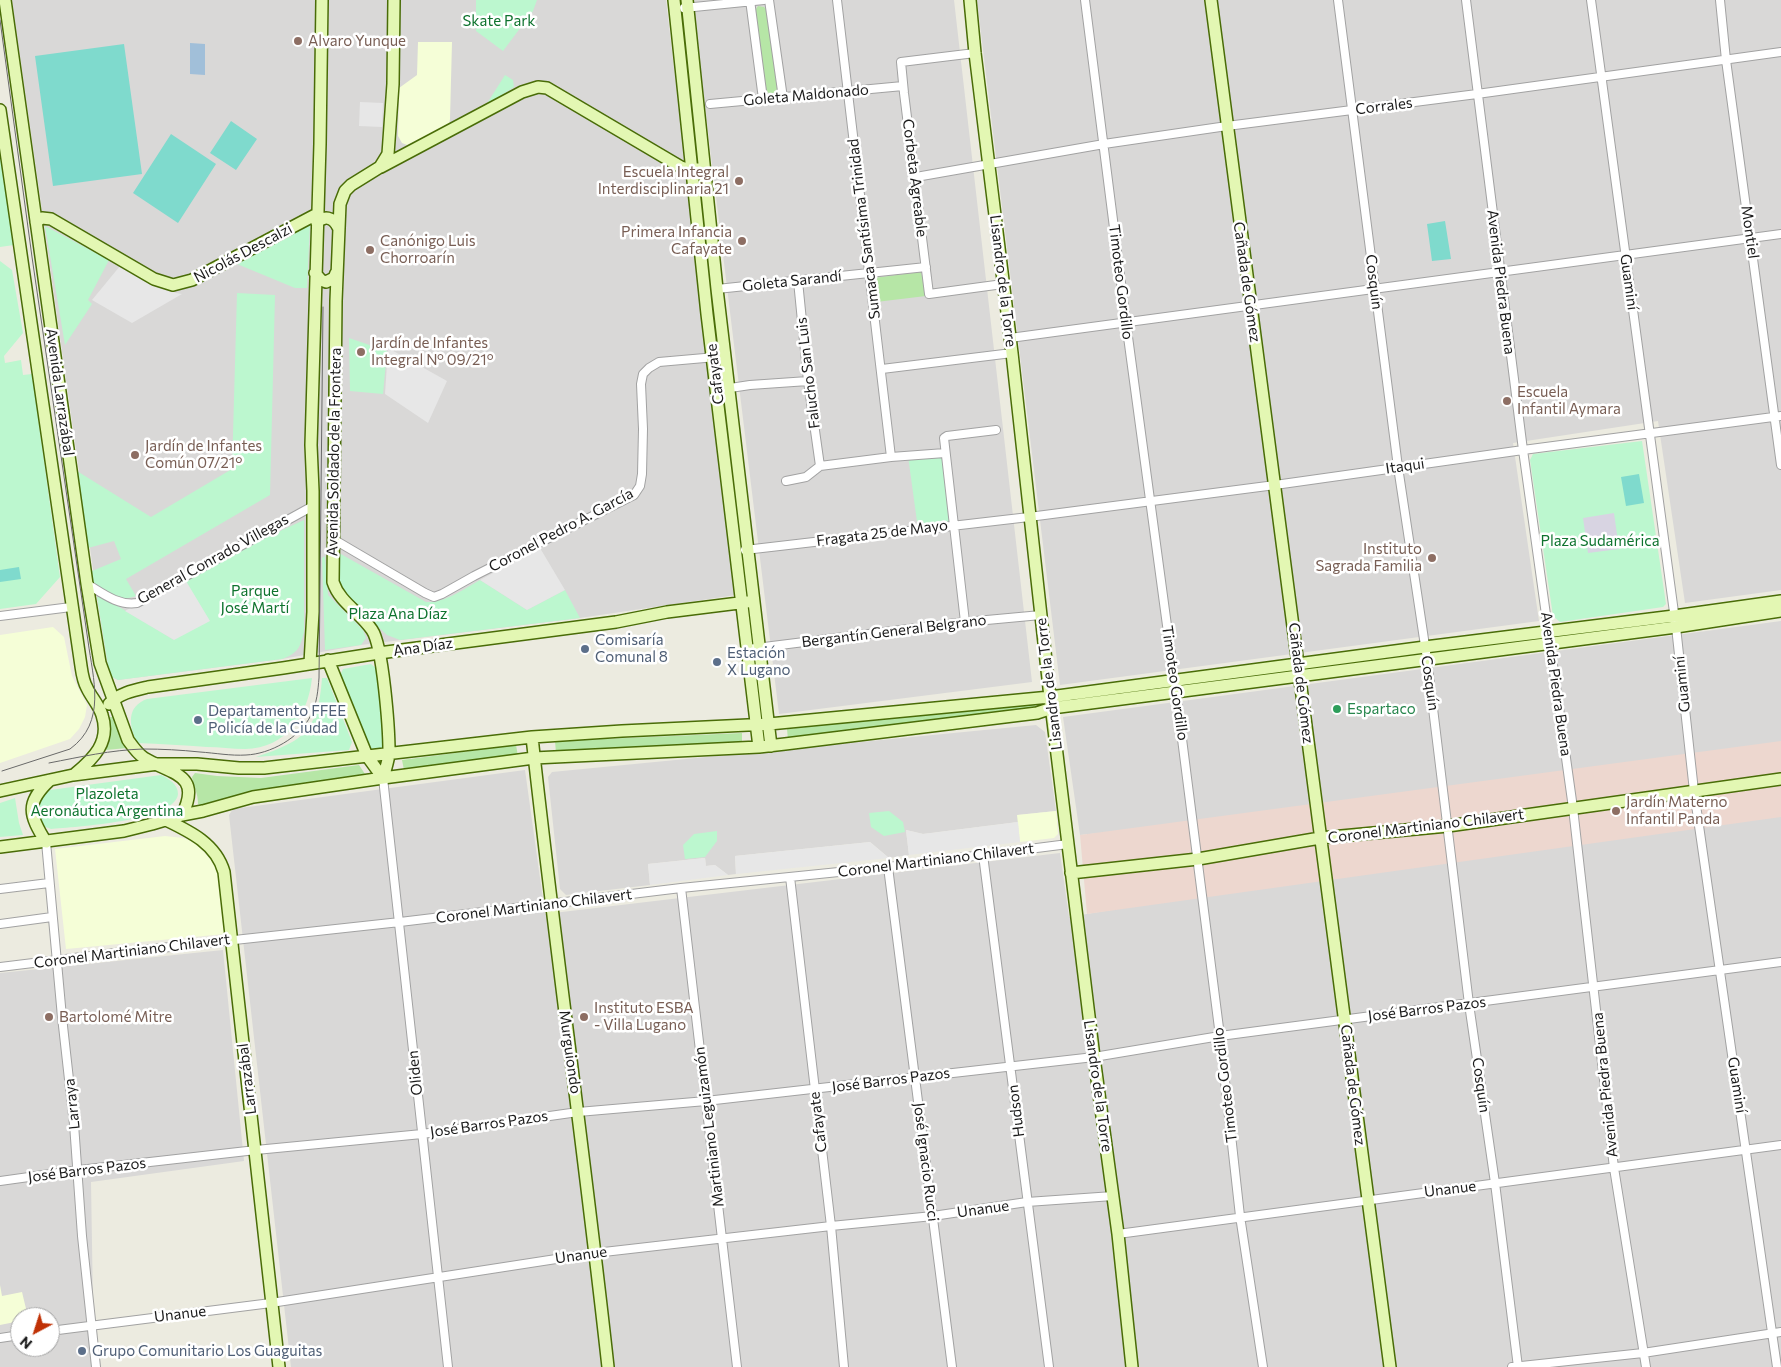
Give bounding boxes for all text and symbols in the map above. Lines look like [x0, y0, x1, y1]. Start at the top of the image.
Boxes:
park label: Skate Park [463, 12, 535, 30]
place label: Alvaro Yunque [308, 32, 406, 50]
marker: Alvaro Yunque [292, 35, 304, 47]
street label: Goleta Maldonado [742, 81, 870, 109]
street label: Corrales [1354, 94, 1414, 118]
street label: Corbeta Agreable [899, 118, 931, 238]
street label: Sumaca Santísima Trinidad [844, 138, 884, 320]
place label: Escuela Integral Interdisciplinaria 21 [598, 163, 729, 198]
marker: Escuela Integral Interdisciplinaria 21 [733, 175, 745, 187]
street label: Montiel [1737, 204, 1763, 260]
street label: Avenida Piedra Buena [1483, 209, 1519, 355]
street label: Lisandro de la Torre [986, 214, 1020, 348]
street label: Nicolás Descalzi [191, 219, 295, 287]
street label: Cañada de Gómez [1230, 220, 1264, 344]
place label: Primera Infancia Cafayate [621, 223, 732, 258]
street label: Timoteo Gordillo [1105, 223, 1137, 341]
place label: Canónigo Luis Chorroarín [380, 232, 476, 267]
marker: Primera Infancia Cafayate [736, 235, 748, 247]
marker: Canónigo Luis Chorroarín [364, 244, 376, 256]
street label: Cosquín [1362, 253, 1386, 311]
street label: Guaminí [1616, 253, 1642, 311]
street label: Goleta Sarandí [741, 267, 843, 295]
street label: Falucho San Luis [792, 316, 824, 430]
street label: Avenida Larrazábal [42, 327, 78, 457]
place label: Jardín de Infantes Integral Nº 09/21º [371, 334, 494, 369]
street label: Cafayate [702, 343, 728, 405]
marker: Jardín de Infantes Integral Nº 09/21º [355, 346, 367, 358]
street label: Avenida Soldado de la Frontera [323, 347, 345, 557]
place label: Escuela Infantil Aymara [1517, 383, 1621, 418]
marker: Escuela Infantil Aymara [1501, 395, 1513, 407]
place label: Jardín de Infantes Común 07/21° [145, 437, 262, 472]
marker: Jardín de Infantes Común 07/21° [129, 449, 141, 461]
street label: Itaqui [1384, 454, 1426, 478]
street label: Coronel Pedro A. García [486, 484, 636, 576]
street label: General Conrado Villegas [134, 510, 292, 608]
street label: Fragata 25 de Mayo [815, 516, 949, 550]
park label: Plaza Sudamérica [1540, 532, 1660, 550]
place label: Instituto Sagrada Familia [1316, 540, 1422, 575]
marker: Instituto Sagrada Familia [1426, 552, 1438, 564]
park label: Parque José Martí [221, 582, 289, 617]
park label: Plaza Ana Díaz [348, 605, 448, 623]
street label: Bergantín General Belgrano [801, 611, 987, 651]
street label: Avenida Piedra Buena [1537, 611, 1575, 757]
street label: Lisandro de la Torre [1032, 617, 1066, 751]
street label: Cañada de Gómez [1285, 621, 1317, 745]
street label: Timoteo Gordillo [1158, 624, 1192, 742]
place label: Comisaría Comunal 8 [595, 631, 668, 666]
street label: Ana Díaz [392, 634, 454, 660]
marker: Comisaría Comunal 8 [579, 643, 591, 655]
place label: Estación X Lugano [727, 644, 790, 679]
street label: Cosquín [1417, 654, 1443, 712]
street label: Guaminí [1670, 655, 1694, 713]
marker: Estación X Lugano [711, 656, 723, 668]
place label: Espartaco [1347, 700, 1416, 718]
place label: Departamento FFEE Policía de la Ciudad [208, 702, 346, 737]
marker: Espartaco [1331, 703, 1343, 715]
marker: Departamento FFEE Policía de la Ciudad [192, 714, 204, 726]
park label: Plazoleta Aeronáutica Argentina [31, 785, 183, 820]
place label: Jardín Materno Infantil Panda [1626, 793, 1727, 828]
street label: Coronel Martiniano Chilavert [1327, 805, 1525, 847]
marker: Jardín Materno Infantil Panda [1610, 805, 1622, 817]
street label: Coronel Martiniano Chilavert [837, 839, 1035, 881]
street label: Coronel Martiniano Chilavert [435, 885, 633, 927]
street label: Coronel Martiniano Chilavert [33, 930, 231, 972]
street label: José Barros Pazos [1367, 993, 1487, 1025]
place label: Instituto ESBA - Villa Lugano [594, 999, 694, 1034]
place label: Bartolomé Mitre [59, 1008, 172, 1026]
street label: Murguiondo [555, 1009, 585, 1095]
marker: Bartolomé Mitre [43, 1011, 55, 1023]
marker: Instituto ESBA - Villa Lugano [578, 1011, 590, 1023]
street label: Avenida Piedra Buena [1588, 1012, 1622, 1158]
street label: Lisandro de la Torre [1080, 1019, 1116, 1153]
street label: Cañada de Gómez [1337, 1023, 1369, 1147]
street label: Timoteo Gordillo [1209, 1026, 1241, 1144]
street label: Larrazábal [234, 1042, 260, 1116]
street label: Martiniano Leguizamón [690, 1046, 728, 1208]
street label: Oliden [404, 1050, 426, 1096]
street label: Cosquín [1468, 1056, 1494, 1114]
street label: Guaminí [1724, 1056, 1750, 1114]
street label: José Barros Pazos [831, 1064, 951, 1096]
street label: Larraya [60, 1078, 84, 1130]
street label: Hudson [1004, 1084, 1028, 1138]
street label: Cafayate [805, 1091, 831, 1153]
street label: José Ignacio Rucci [910, 1102, 942, 1222]
street label: José Barros Pazos [429, 1107, 549, 1141]
street label: José Barros Pazos [27, 1154, 147, 1186]
street label: Unanue [1423, 1177, 1477, 1201]
street label: Unanue [956, 1196, 1010, 1222]
street label: Unanue [554, 1242, 608, 1268]
street label: Unanue [153, 1302, 207, 1326]
north arrow [10, 1307, 60, 1357]
text: N [16, 1333, 35, 1353]
place label: Grupo Comunitario Los Guaguitas [92, 1342, 322, 1360]
marker: Grupo Comunitario Los Guaguitas [76, 1345, 88, 1357]

